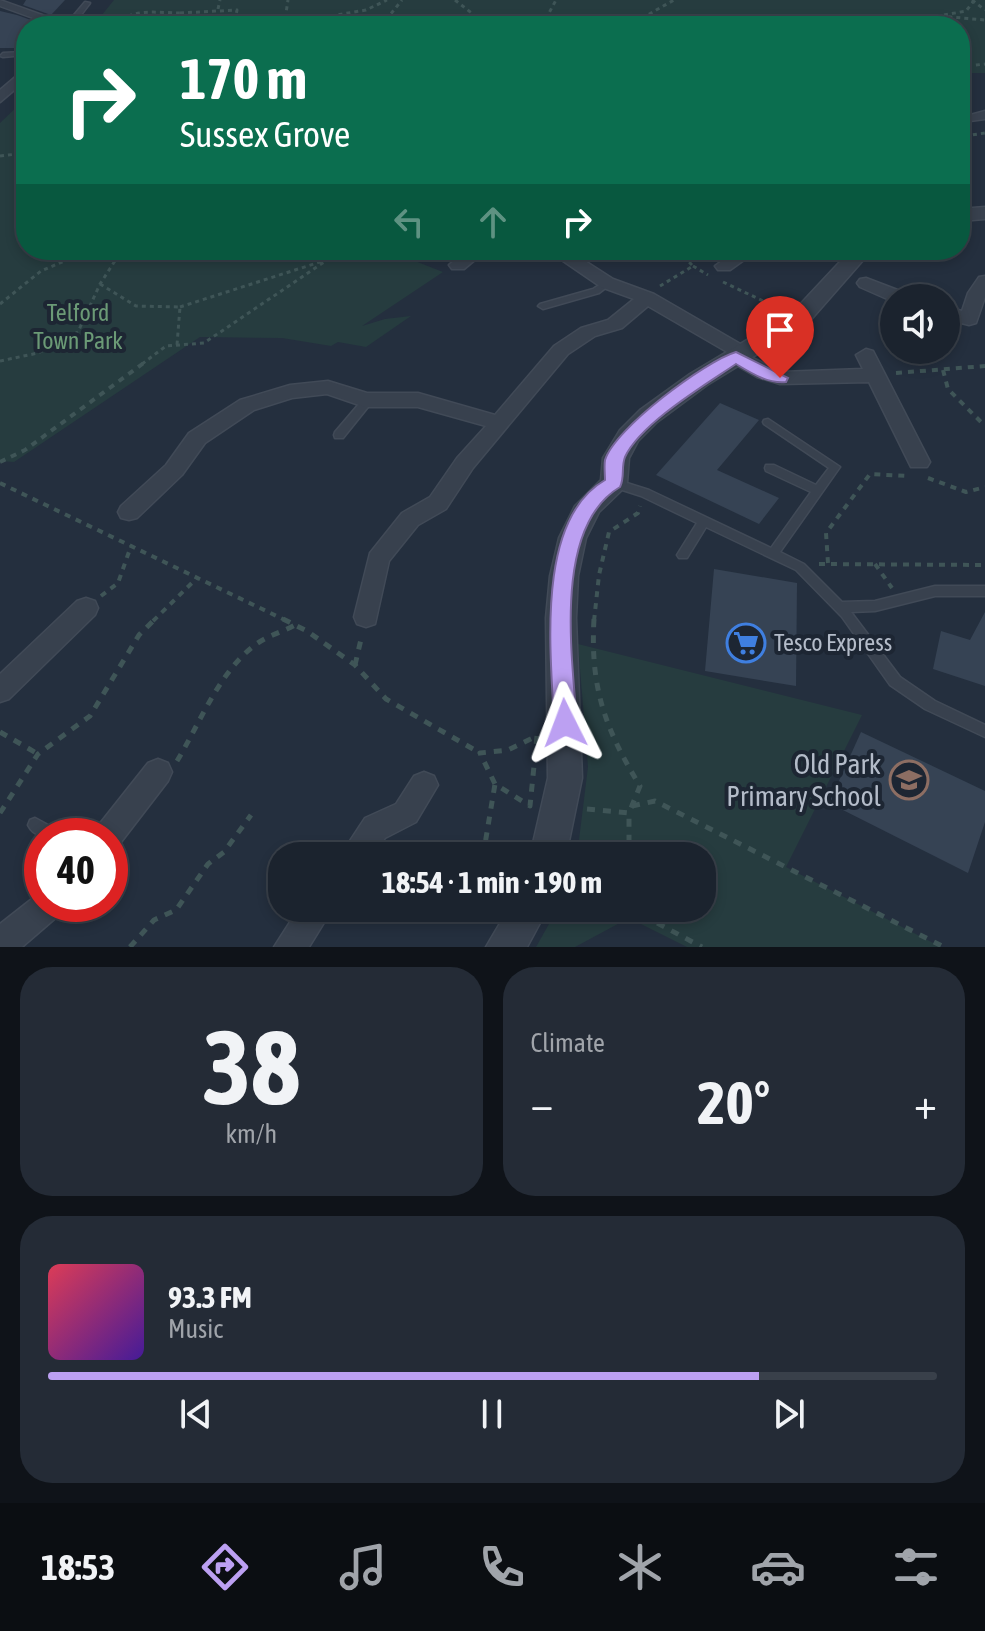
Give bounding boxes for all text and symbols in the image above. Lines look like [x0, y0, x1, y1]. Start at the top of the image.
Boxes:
text: 170 m [180, 47, 307, 111]
icon: right [48, 48, 152, 152]
text: Sussex Grove [180, 113, 350, 155]
icon: left [387, 200, 431, 244]
icon: ahead [471, 200, 515, 244]
icon: right [555, 200, 599, 244]
map controls [880, 284, 960, 364]
button: sound [880, 284, 960, 364]
pin [746, 296, 814, 378]
park label: Telford Town Park [33, 299, 123, 354]
icon: arrive [758, 308, 802, 352]
supermarket icon: Tesco Express [725, 622, 767, 664]
place label: Tesco Express [774, 629, 892, 656]
position arrow [523, 681, 607, 765]
place label: Old Park Primary School [726, 748, 882, 812]
school or university icon: Old Park Primary School [888, 759, 930, 801]
speed limit sign: 40 [24, 818, 128, 922]
text: 18:54 · 1 min · 190 m [382, 865, 602, 899]
text: 38 [202, 1007, 300, 1126]
text: Climate [531, 1028, 605, 1058]
text: 20° [697, 1068, 770, 1137]
text: − [531, 1078, 553, 1128]
text: + [914, 1078, 937, 1128]
text: km/h [225, 1119, 277, 1149]
text: 93.3 FM [168, 1280, 252, 1314]
text: Music [168, 1314, 223, 1344]
icon: previous [174, 1392, 218, 1436]
icon: pause [470, 1392, 514, 1436]
icon: next [767, 1392, 811, 1436]
icon: directions [197, 1539, 253, 1595]
icon: music [335, 1539, 391, 1595]
icon: phone [474, 1539, 530, 1595]
icon: climate [612, 1539, 668, 1595]
icon: car [750, 1539, 806, 1595]
icon: filters [888, 1539, 944, 1595]
text: 18:53 [41, 1546, 115, 1588]

